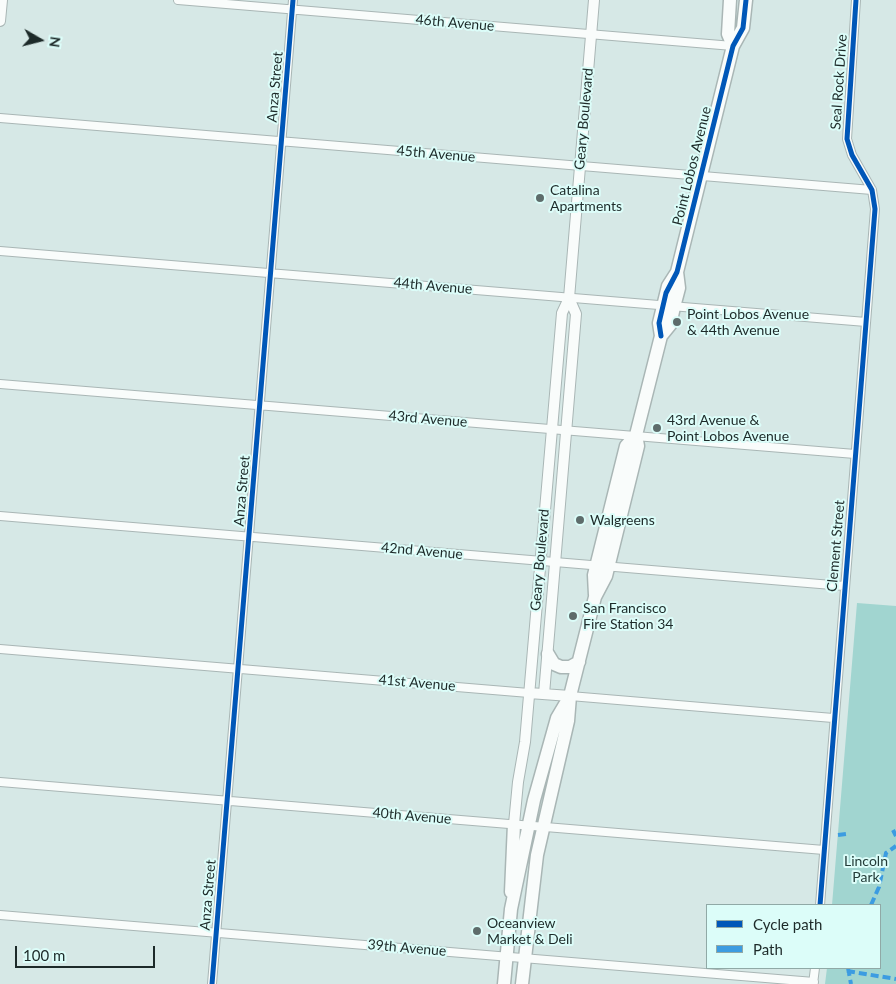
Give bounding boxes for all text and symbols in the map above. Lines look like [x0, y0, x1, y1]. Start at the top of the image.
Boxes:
street label: 46th Avenue [415, 11, 495, 35]
north arrow [15, 15, 65, 65]
street label: Seal Rock Drive [827, 34, 851, 130]
text: N [46, 36, 65, 49]
street label: Anza Street [264, 51, 286, 123]
street label: Geary Boulevard [571, 67, 597, 171]
street label: Point Lobos Avenue [669, 105, 715, 227]
street label: 45th Avenue [396, 142, 476, 166]
place label: Catalina Apartments [550, 182, 622, 214]
marker: Catalina Apartments [534, 192, 546, 204]
street label: 44th Avenue [393, 274, 473, 298]
place label: Point Lobos Avenue & 44th Avenue [687, 306, 809, 338]
marker: Point Lobos Avenue & 44th Avenue [671, 316, 683, 328]
street label: 43rd Avenue [388, 407, 468, 431]
place label: 43rd Avenue & Point Lobos Avenue [667, 412, 789, 444]
marker: 43rd Avenue & Point Lobos Avenue [651, 422, 663, 434]
street label: Anza Street [231, 455, 253, 527]
street label: Clement Street [824, 499, 848, 593]
street label: Geary Boulevard [527, 508, 553, 612]
place label: Walgreens [590, 512, 655, 528]
marker: Walgreens [574, 514, 586, 526]
street label: 42nd Avenue [381, 539, 463, 563]
place label: San Francisco Fire Station 34 [583, 600, 673, 632]
marker: San Francisco Fire Station 34 [567, 610, 579, 622]
street label: 41st Avenue [378, 671, 456, 695]
street label: 40th Avenue [372, 804, 452, 828]
park label: Lincoln Park [844, 853, 888, 886]
street label: Anza Street [197, 859, 219, 931]
legend [706, 904, 881, 969]
place label: Oceanview Market & Deli [487, 915, 573, 948]
text: Cycle path [753, 915, 822, 933]
marker: Oceanview Market & Deli [471, 925, 483, 937]
scale bar [18, 936, 158, 968]
street label: 39th Avenue [367, 936, 447, 960]
text: Path [753, 940, 783, 958]
text: 100 m [23, 946, 65, 964]

